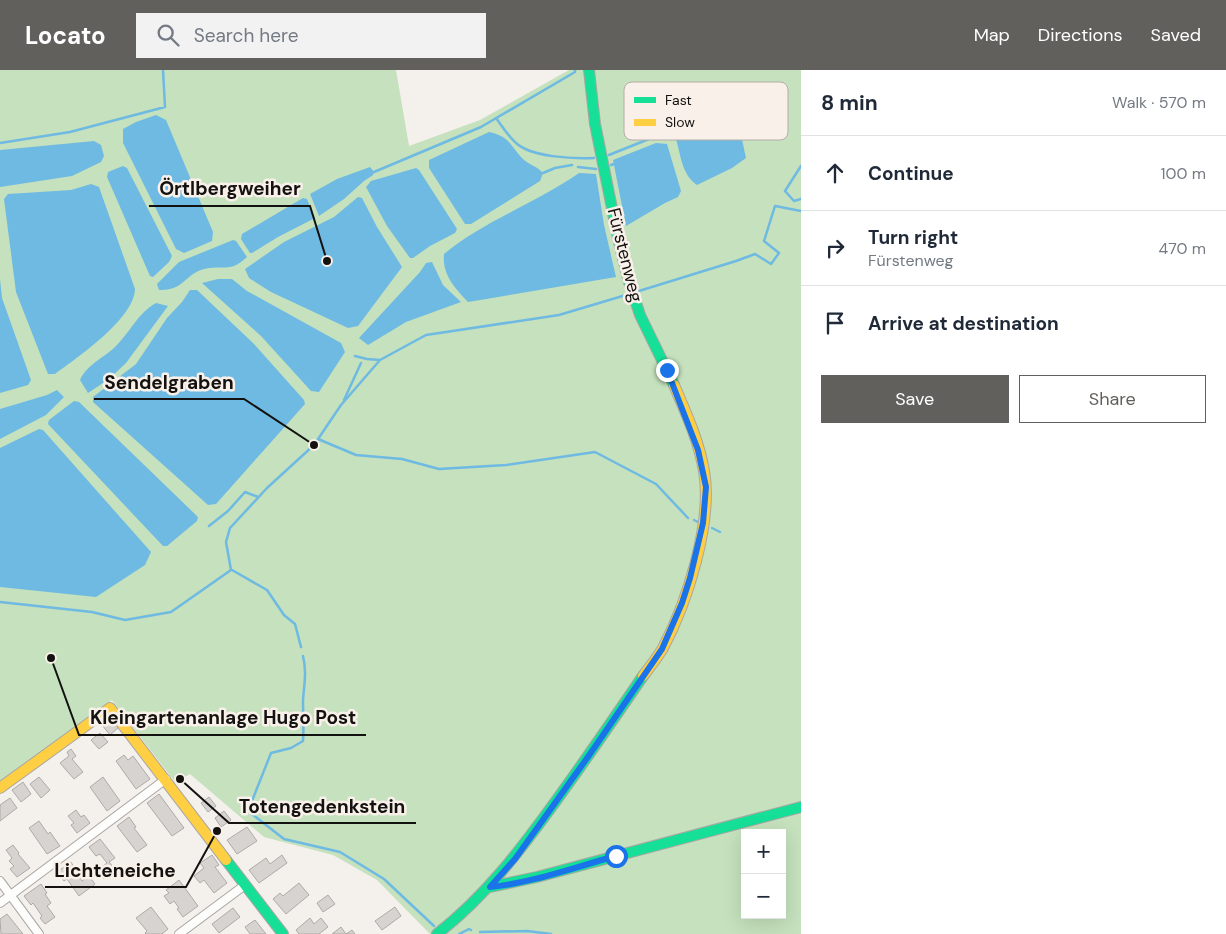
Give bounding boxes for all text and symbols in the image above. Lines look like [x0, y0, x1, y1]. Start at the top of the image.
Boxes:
search box [136, 13, 486, 58]
text: Locato [25, 20, 106, 51]
icon: search [154, 21, 182, 49]
text: Search here [194, 23, 299, 48]
text: Map [974, 23, 1010, 47]
text: Directions [1038, 23, 1123, 47]
text: Saved [1151, 23, 1201, 47]
legend [624, 82, 788, 140]
text: 8 min [821, 89, 878, 117]
text: Fast [665, 91, 692, 109]
text: Walk · 570 m [1112, 92, 1206, 113]
text: Slow [665, 113, 695, 131]
icon: ahead [821, 159, 849, 187]
text: Continue [868, 161, 954, 186]
text: 100 m [1161, 163, 1206, 184]
callout: Örtlbergweiher [149, 172, 310, 206]
text: Örtlbergweiher [159, 176, 301, 201]
street label: Fürstenweg [602, 205, 648, 305]
text: Turn right [868, 225, 958, 250]
icon: right [821, 234, 849, 262]
text: 470 m [1159, 238, 1206, 259]
text: Fürstenweg [868, 250, 954, 271]
icon: arrive [821, 309, 849, 337]
text: Arrive at destination [868, 311, 1059, 336]
route end [656, 359, 679, 382]
callout: Sendelgraben [94, 365, 244, 399]
text: Sendelgraben [104, 370, 234, 395]
button: Save [821, 375, 1009, 423]
button: Share [1019, 375, 1206, 423]
callout: Kleingartenanlage Hugo Post [79, 701, 366, 735]
text: Kleingartenanlage Hugo Post [90, 705, 356, 730]
callout: Totengedenkstein [229, 789, 416, 823]
text: Totengedenkstein [239, 794, 405, 819]
map controls [741, 829, 786, 919]
button: + [741, 829, 786, 874]
route start [605, 845, 628, 868]
callout: Lichteneiche [45, 853, 186, 887]
text: Lichteneiche [54, 858, 176, 883]
button: − [741, 874, 786, 919]

